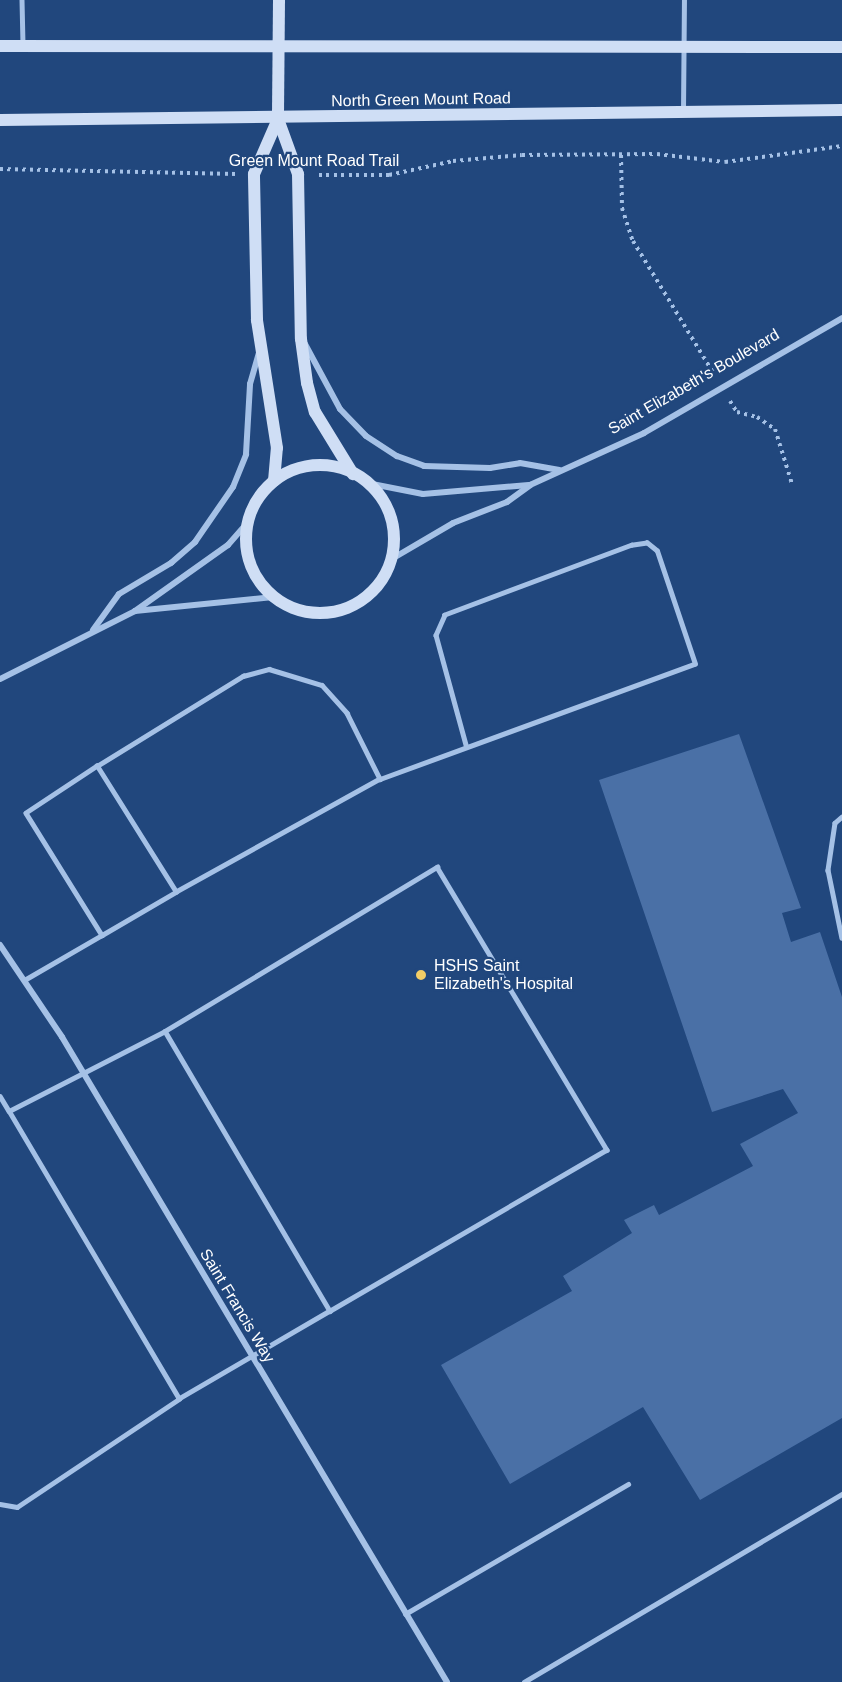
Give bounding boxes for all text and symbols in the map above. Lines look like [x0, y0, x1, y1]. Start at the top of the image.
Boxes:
street label: North Green Mount Road [331, 89, 511, 111]
street label: Green Mount Road Trail [228, 151, 400, 171]
street label: Saint Elizabeth's Boulevard [605, 325, 783, 439]
place label: HSHS Saint Elizabeth's Hospital [434, 956, 573, 994]
marker: HSHS Saint Elizabeth's Hospital [412, 966, 430, 984]
street label: Saint Francis Way [195, 1246, 279, 1366]

